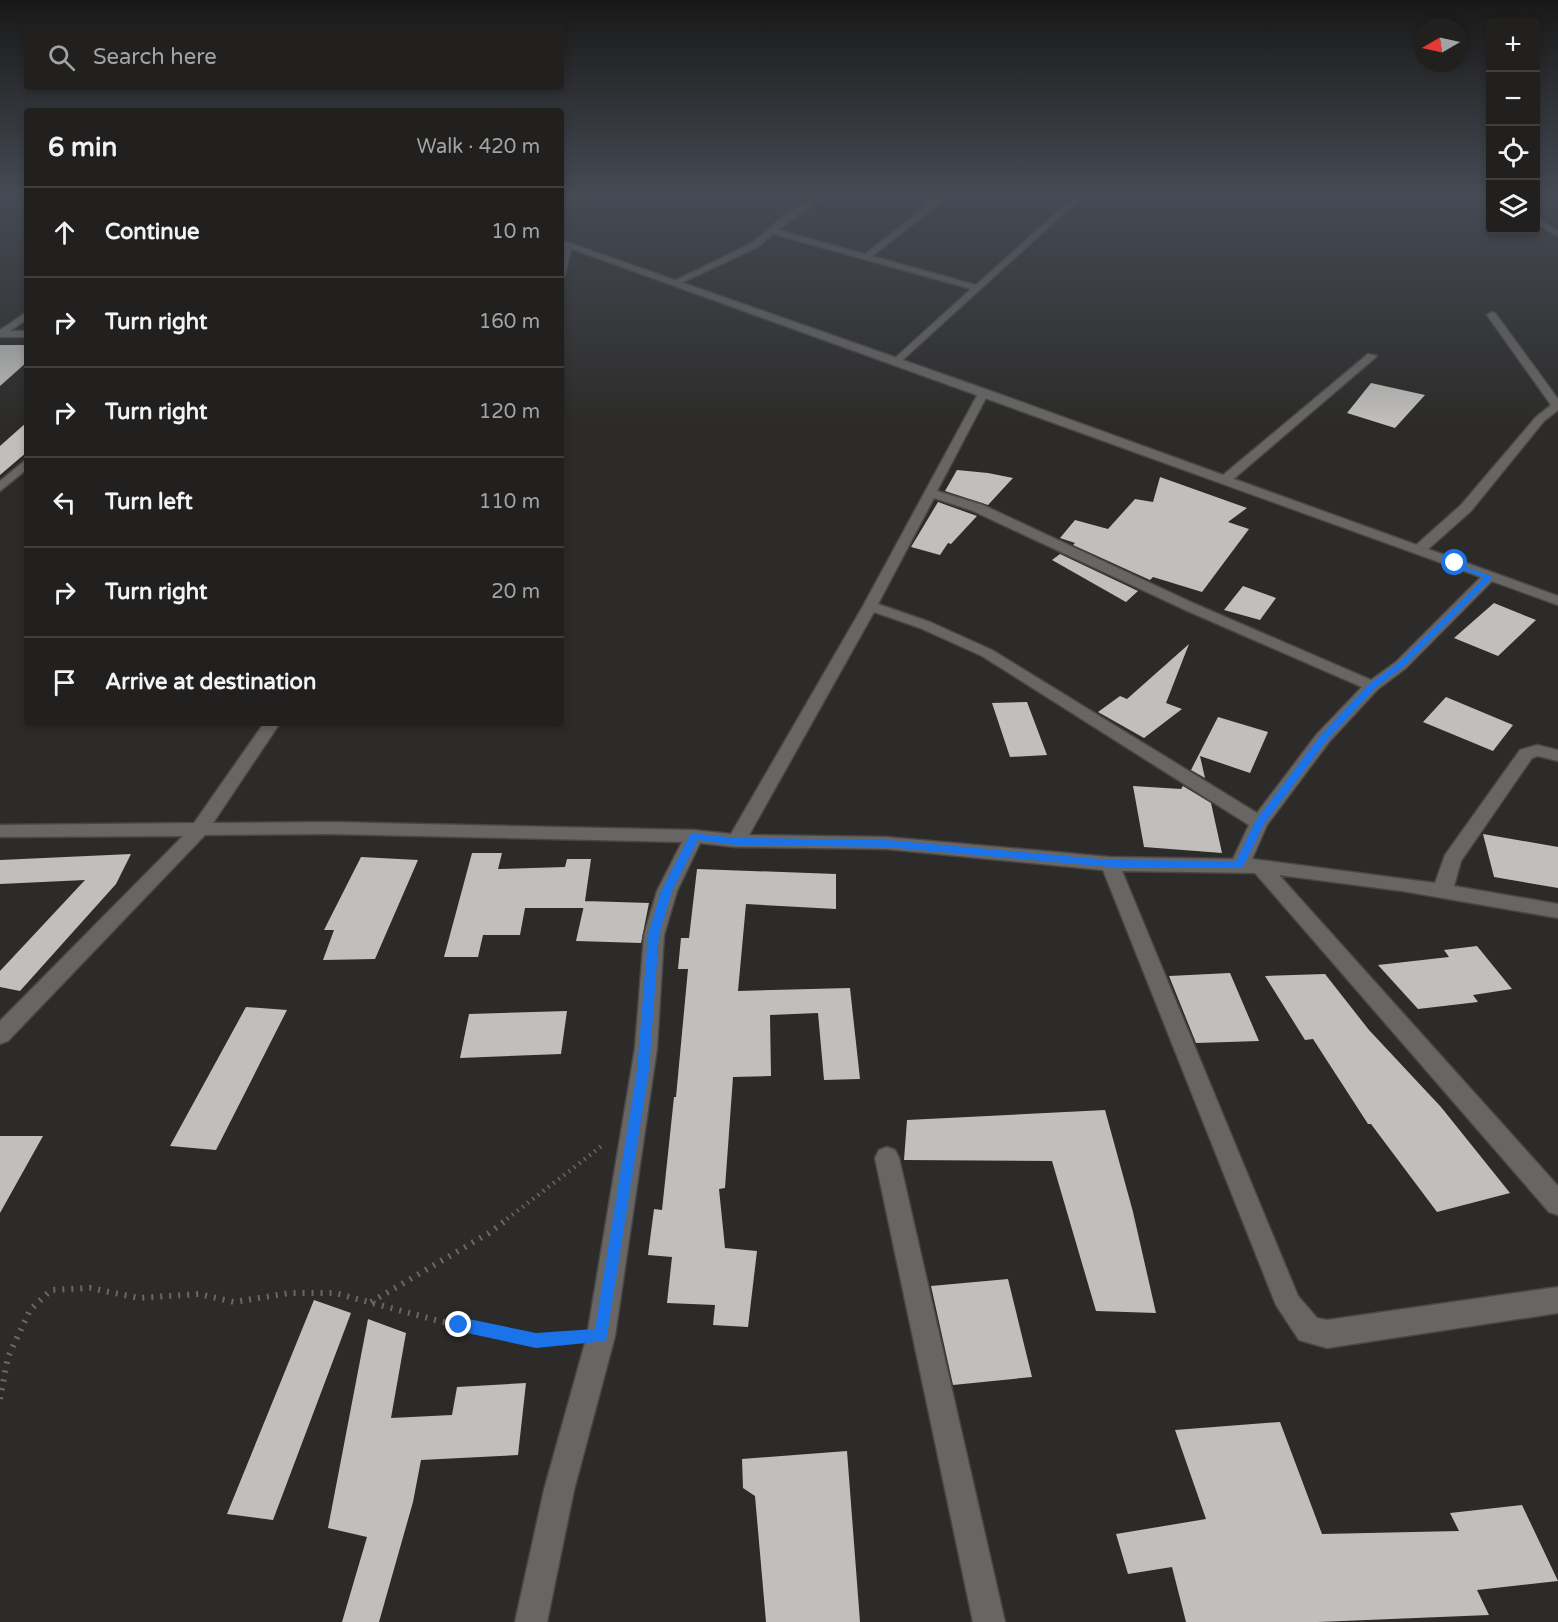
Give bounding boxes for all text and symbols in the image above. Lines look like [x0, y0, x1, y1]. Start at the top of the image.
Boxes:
north arrow [1414, 18, 1468, 72]
map controls [1486, 18, 1540, 234]
button: + [1486, 18, 1540, 72]
search box [24, 24, 564, 90]
icon: search [45, 41, 78, 74]
text: Search here [93, 44, 217, 70]
button: − [1486, 72, 1540, 126]
button: locate [1486, 126, 1540, 180]
text: 6 min [48, 132, 117, 163]
text: Walk · 420 m [417, 135, 540, 159]
button: layers [1486, 180, 1540, 234]
icon: ahead [48, 216, 81, 249]
text: Continue [105, 219, 200, 245]
text: 10 m [491, 220, 540, 244]
icon: right [48, 306, 81, 339]
text: Turn right [105, 309, 207, 335]
text: 160 m [479, 310, 540, 334]
icon: right [48, 396, 81, 429]
text: Turn right [105, 399, 207, 425]
text: 120 m [479, 400, 540, 424]
icon: left [48, 486, 81, 519]
text: Turn left [105, 489, 193, 515]
text: 110 m [479, 490, 540, 514]
route start [1441, 549, 1467, 575]
icon: right [48, 576, 81, 609]
text: Turn right [105, 579, 207, 605]
text: 20 m [491, 580, 540, 604]
icon: arrive [48, 666, 81, 699]
text: Arrive at destination [105, 669, 316, 695]
route end [445, 1311, 471, 1337]

